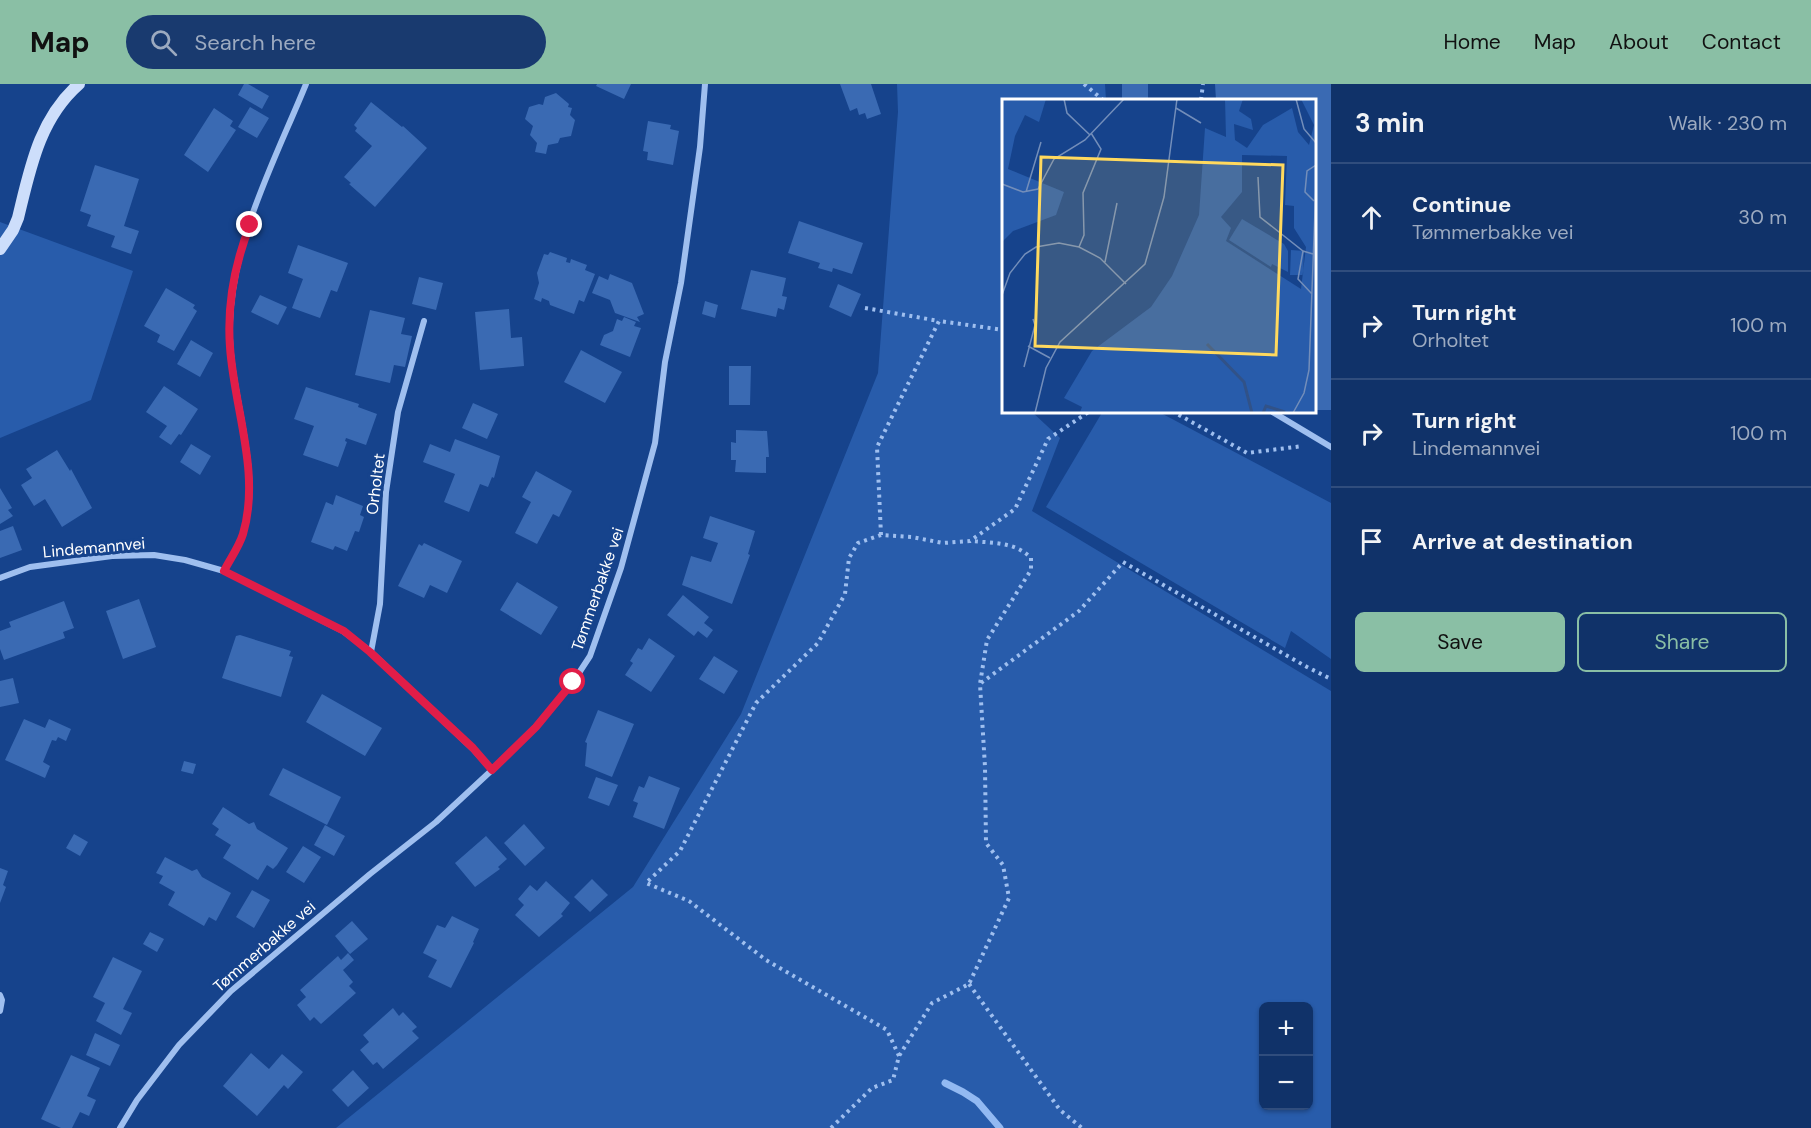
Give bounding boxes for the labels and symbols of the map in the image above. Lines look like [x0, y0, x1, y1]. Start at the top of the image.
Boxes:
inset map [1002, 99, 1316, 412]
route end [236, 211, 262, 237]
street label: Orholtet [361, 452, 390, 516]
street label: Tømmerbakke vei [567, 525, 628, 654]
street label: Lindemannvei [42, 533, 146, 562]
route start [559, 668, 585, 694]
street label: Tømmerbakke vei [209, 896, 320, 997]

